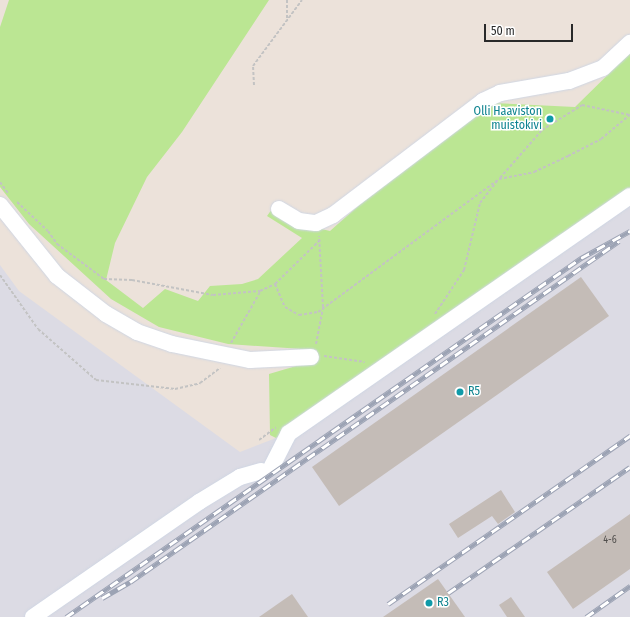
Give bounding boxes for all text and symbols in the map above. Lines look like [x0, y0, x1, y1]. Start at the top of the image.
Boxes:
scale bar [486, 16, 575, 42]
text: 50 m [491, 24, 515, 38]
place label: Olli Haaviston muistokivi [474, 105, 542, 133]
marker: Olli Haaviston muistokivi [545, 114, 555, 124]
place label: R5 [468, 385, 480, 399]
marker: R5 [455, 387, 465, 397]
house number: 4-6 [603, 535, 617, 547]
place label: R3 [437, 596, 449, 610]
marker: R3 [424, 598, 434, 608]

